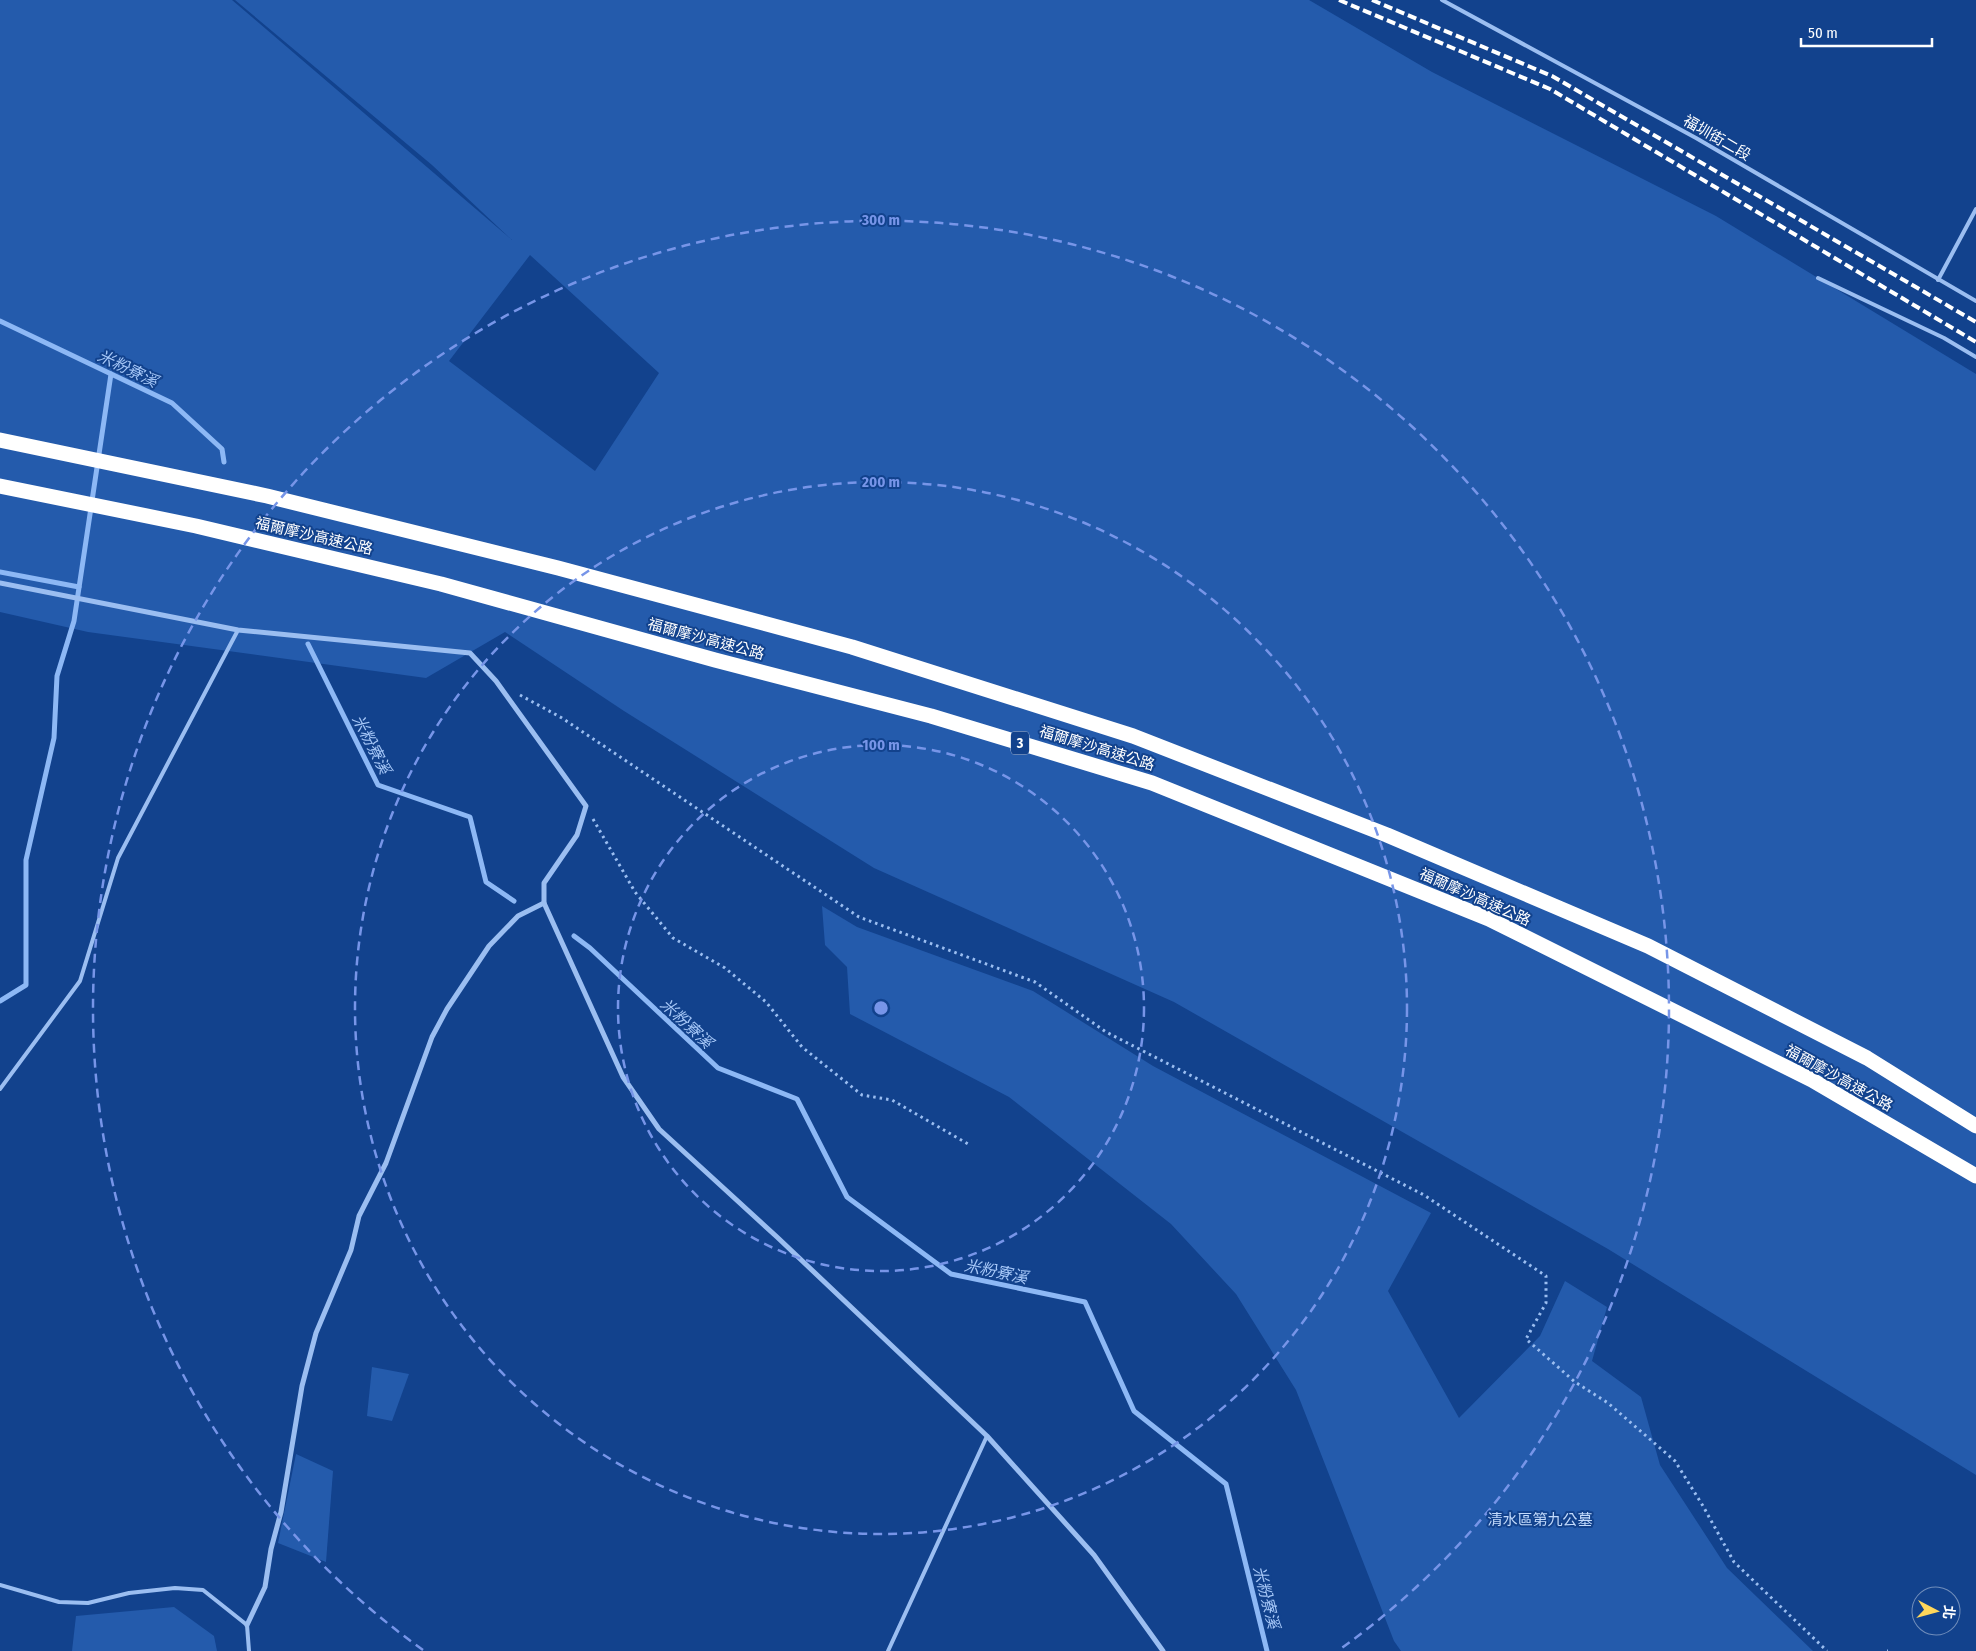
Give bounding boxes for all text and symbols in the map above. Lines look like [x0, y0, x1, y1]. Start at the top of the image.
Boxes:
scale bar [1801, 15, 1932, 47]
text: 50 m [1808, 24, 1838, 42]
street label: 福圳街二段 [1680, 111, 1754, 165]
text: 300 m [861, 211, 900, 229]
water label: 米粉寮溪 [95, 346, 162, 392]
text: 200 m [861, 473, 900, 491]
street label: 福爾摩沙高速公路 [254, 514, 374, 558]
street label: 福爾摩沙高速公路 [646, 615, 766, 663]
water label: 米粉寮溪 [349, 711, 395, 779]
street label: 福爾摩沙高速公路 [1037, 722, 1157, 774]
road number: 3 [1011, 731, 1029, 754]
text: 100 m [862, 736, 900, 754]
street label: 福爾摩沙高速公路 [1417, 864, 1533, 930]
water label: 米粉寮溪 [657, 995, 718, 1053]
centre of rings [872, 999, 890, 1017]
street label: 福爾摩沙高速公路 [1782, 1041, 1896, 1115]
water label: 米粉寮溪 [963, 1256, 1031, 1288]
park label: 清水區第九公墓 [1487, 1511, 1593, 1529]
water label: 米粉寮溪 [1250, 1564, 1284, 1632]
north arrow [1911, 1586, 1961, 1636]
text: 北 [1939, 1604, 1958, 1620]

